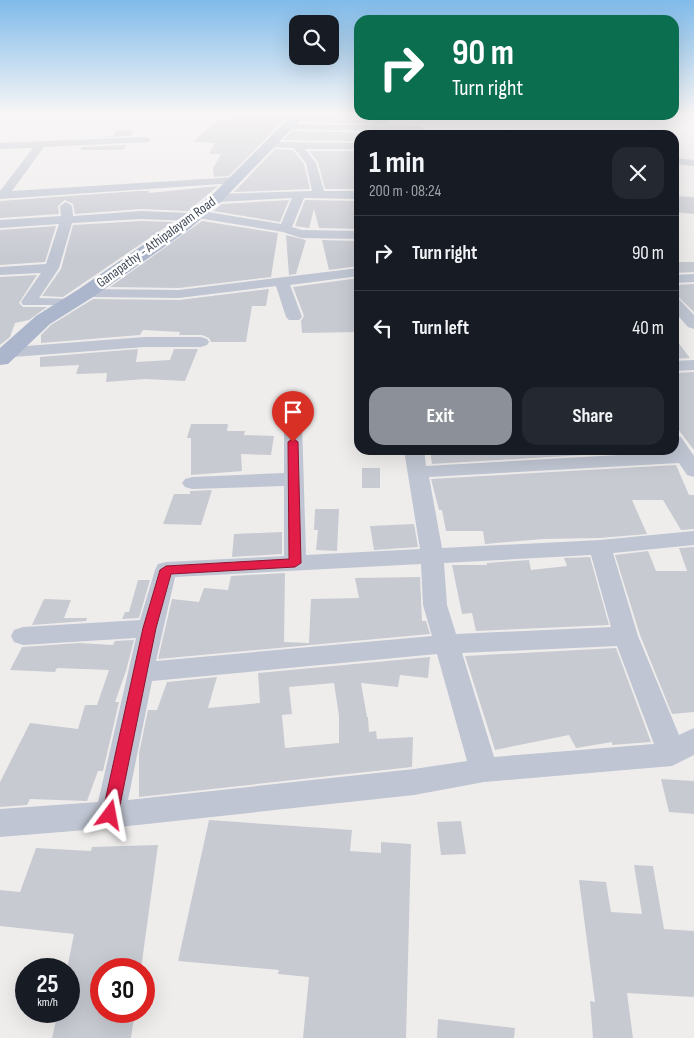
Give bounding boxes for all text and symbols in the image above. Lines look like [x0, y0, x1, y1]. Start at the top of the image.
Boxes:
map controls [289, 15, 339, 65]
button: search [289, 15, 339, 65]
text: 90 m [452, 32, 514, 75]
icon: right [369, 35, 434, 100]
text: Turn right [452, 75, 523, 102]
text: 1 min [369, 145, 425, 181]
button: close [612, 147, 664, 199]
text: 200 m · 08:24 [369, 182, 441, 201]
street label: Ganapathy - Athipalayam Road [93, 193, 219, 291]
icon: right [369, 239, 397, 267]
text: Turn right [412, 242, 477, 265]
text: 90 m [632, 242, 664, 265]
icon: left [369, 314, 397, 342]
text: Turn left [412, 317, 469, 340]
text: 40 m [632, 317, 664, 340]
button: Exit [369, 387, 512, 445]
button: Share [522, 387, 664, 445]
pin [272, 391, 314, 442]
icon: arrive [279, 398, 307, 426]
position arrow [83, 788, 135, 840]
speed limit sign: 30 [90, 958, 155, 1023]
text: 25 [37, 969, 58, 1000]
text: km/h [37, 995, 58, 1010]

